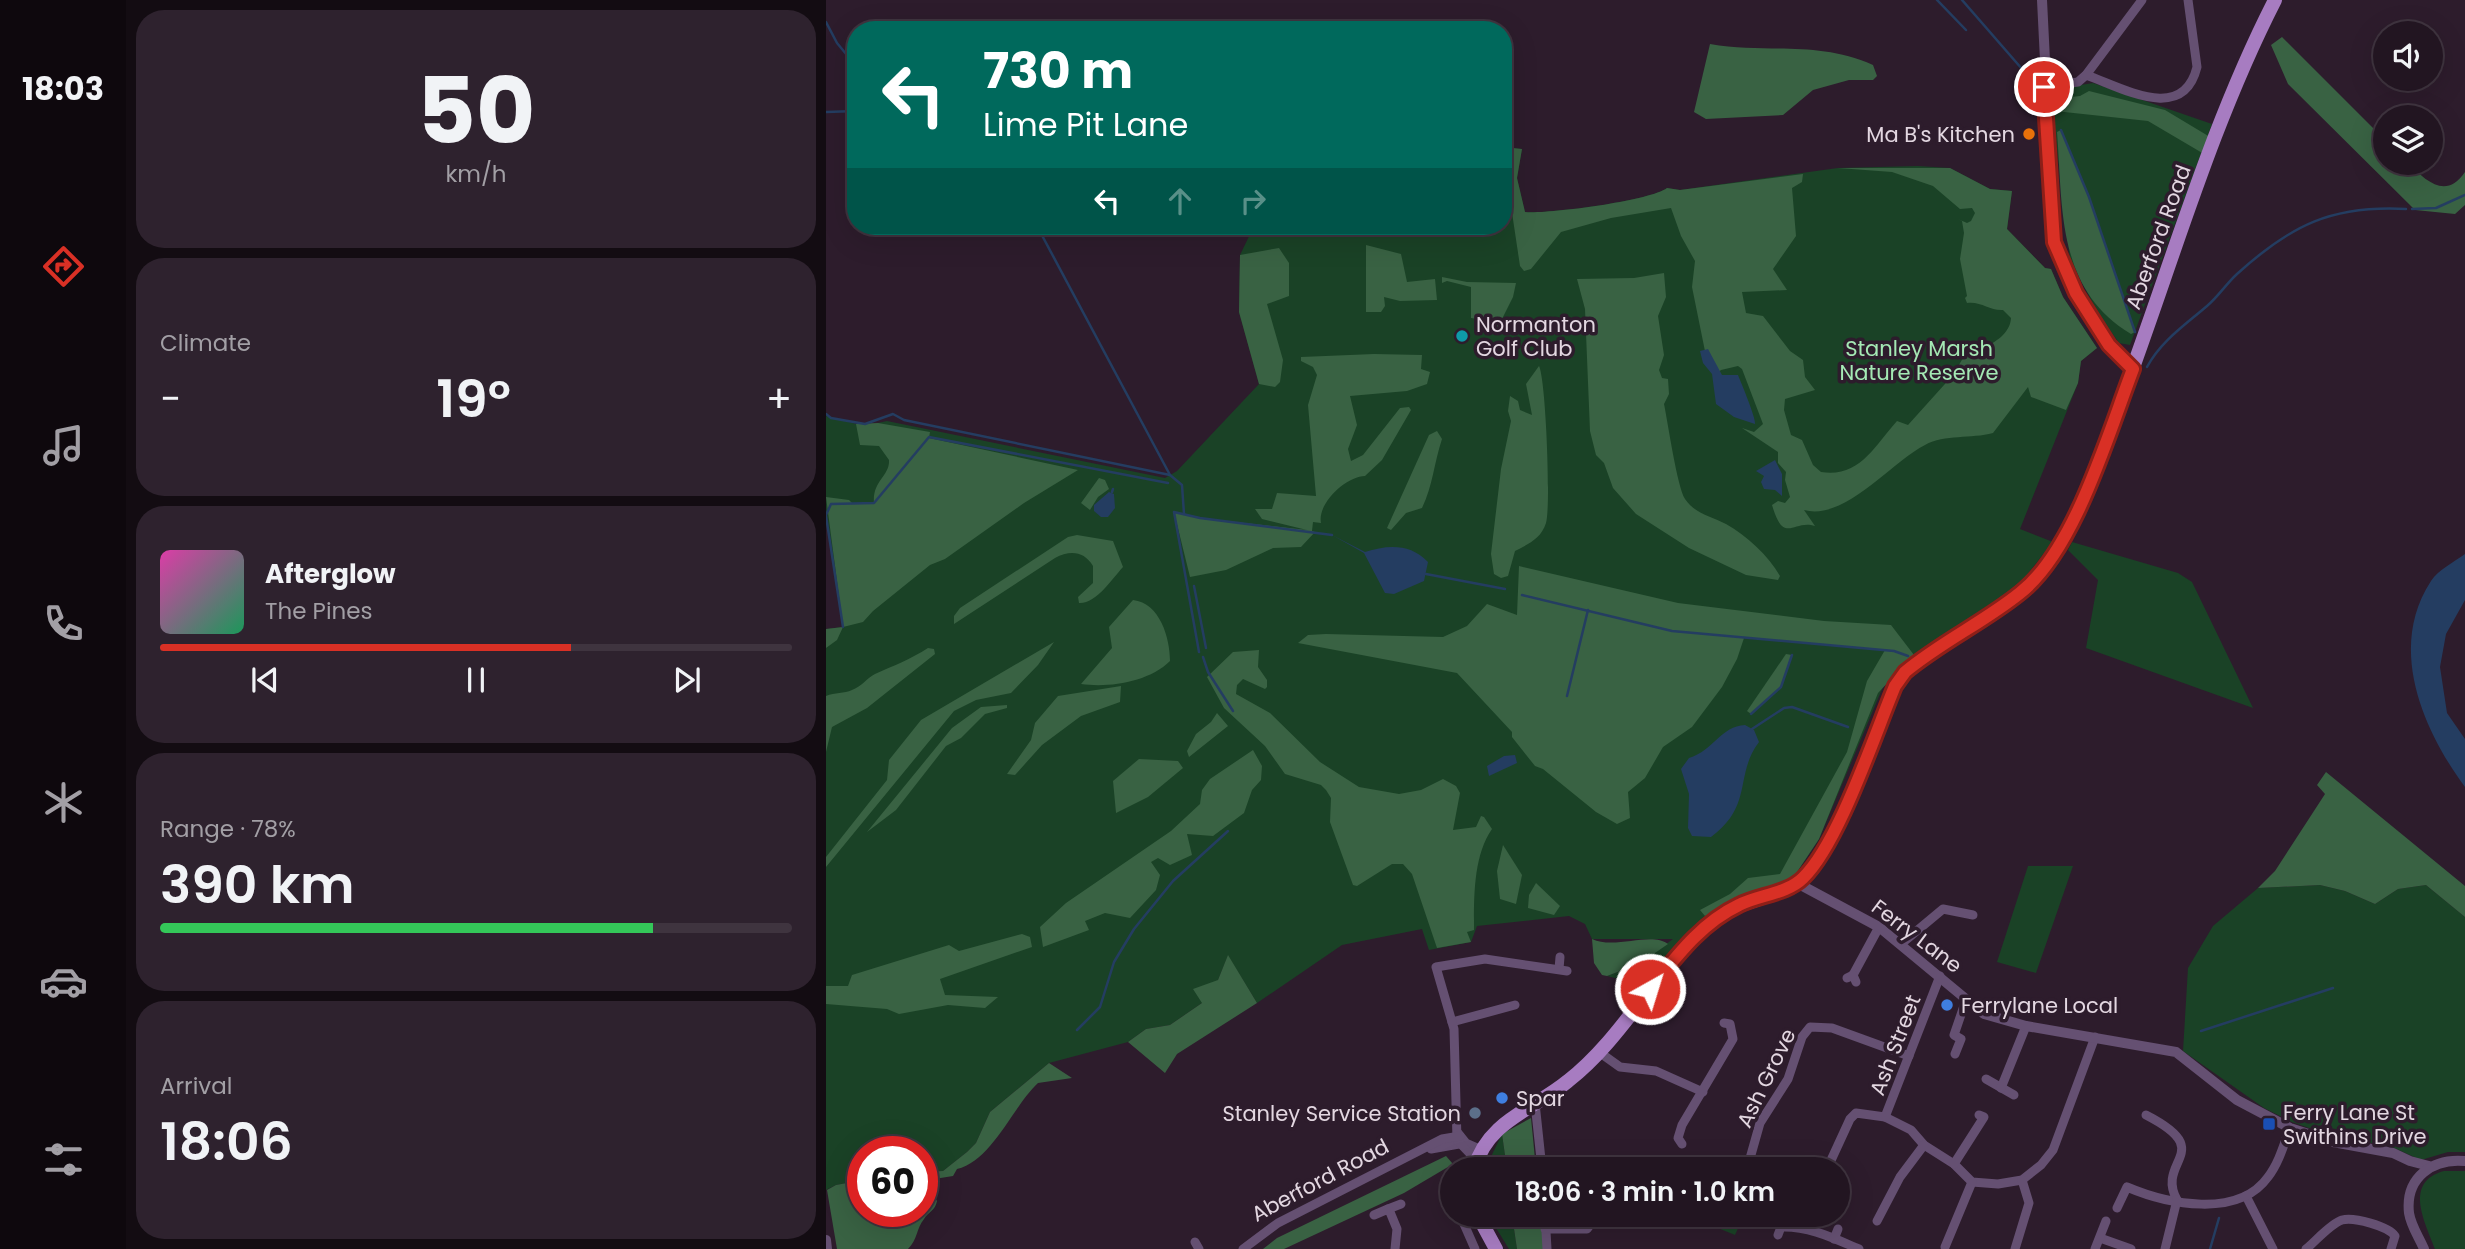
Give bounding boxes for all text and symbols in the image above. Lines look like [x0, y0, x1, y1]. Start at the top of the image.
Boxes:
map controls [2373, 21, 2443, 175]
button: sound [2373, 21, 2443, 91]
text: 730 m [983, 37, 1133, 105]
text: 50 [417, 47, 535, 175]
icon: left [868, 49, 959, 140]
pin [2014, 57, 2074, 117]
text: 18:03 [22, 66, 104, 111]
icon: arrive [2025, 68, 2063, 106]
text: Lime Pit Lane [983, 102, 1188, 147]
button: layers [2373, 105, 2443, 175]
place label: Ma B's Kitchen [1866, 120, 2015, 149]
marker: Ma B's Kitchen [2021, 126, 2037, 142]
text: km/h [445, 158, 507, 190]
street label: Aberford Road [2118, 161, 2198, 313]
icon: left [1088, 182, 1126, 220]
icon: ahead [1161, 182, 1199, 220]
icon: right [1234, 182, 1272, 220]
icon: directions [39, 242, 88, 291]
place label: Normanton Golf Club [1476, 310, 1596, 363]
text: Climate [160, 327, 251, 359]
marker: Normanton Golf Club [1454, 328, 1470, 344]
park label: Stanley Marsh Nature Reserve [1840, 334, 1998, 387]
text: 19° [436, 362, 511, 435]
text: − [160, 372, 181, 425]
text: + [766, 372, 792, 425]
icon: music [39, 421, 88, 470]
text: Afterglow [265, 556, 396, 592]
text: The Pines [265, 595, 373, 627]
icon: phone [39, 599, 88, 648]
icon: previous [246, 661, 284, 699]
icon: pause [457, 661, 495, 699]
icon: next [668, 661, 706, 699]
icon: climate [39, 778, 88, 827]
text: Range · 78% [160, 813, 296, 845]
text: 390 km [160, 848, 355, 921]
street label: Ferry Lane [1866, 892, 1968, 980]
position arrow [1613, 952, 1687, 1026]
icon: car [39, 957, 88, 1006]
street label: Ash Street [1863, 990, 1927, 1100]
place label: Ferrylane Local [1961, 991, 2118, 1020]
marker: Ferrylane Local [1939, 997, 1955, 1013]
street label: Ash Grove [1730, 1024, 1802, 1132]
text: Arrival [160, 1070, 232, 1102]
place label: Spar [1516, 1084, 1565, 1113]
marker: Spar [1494, 1090, 1510, 1106]
place label: Ferry Lane St Swithins Drive [2283, 1098, 2427, 1151]
place label: Stanley Service Station [1222, 1099, 1461, 1128]
text: 18:06 [160, 1105, 293, 1178]
marker: Stanley Service Station [1467, 1105, 1483, 1121]
marker: Ferry Lane St Swithins Drive [2261, 1116, 2277, 1132]
street label: Aberford Road [1246, 1132, 1394, 1228]
icon: filters [39, 1135, 88, 1184]
speed limit sign: 60 [847, 1136, 938, 1227]
text: 18:06 · 3 min · 1.0 km [1515, 1174, 1775, 1210]

